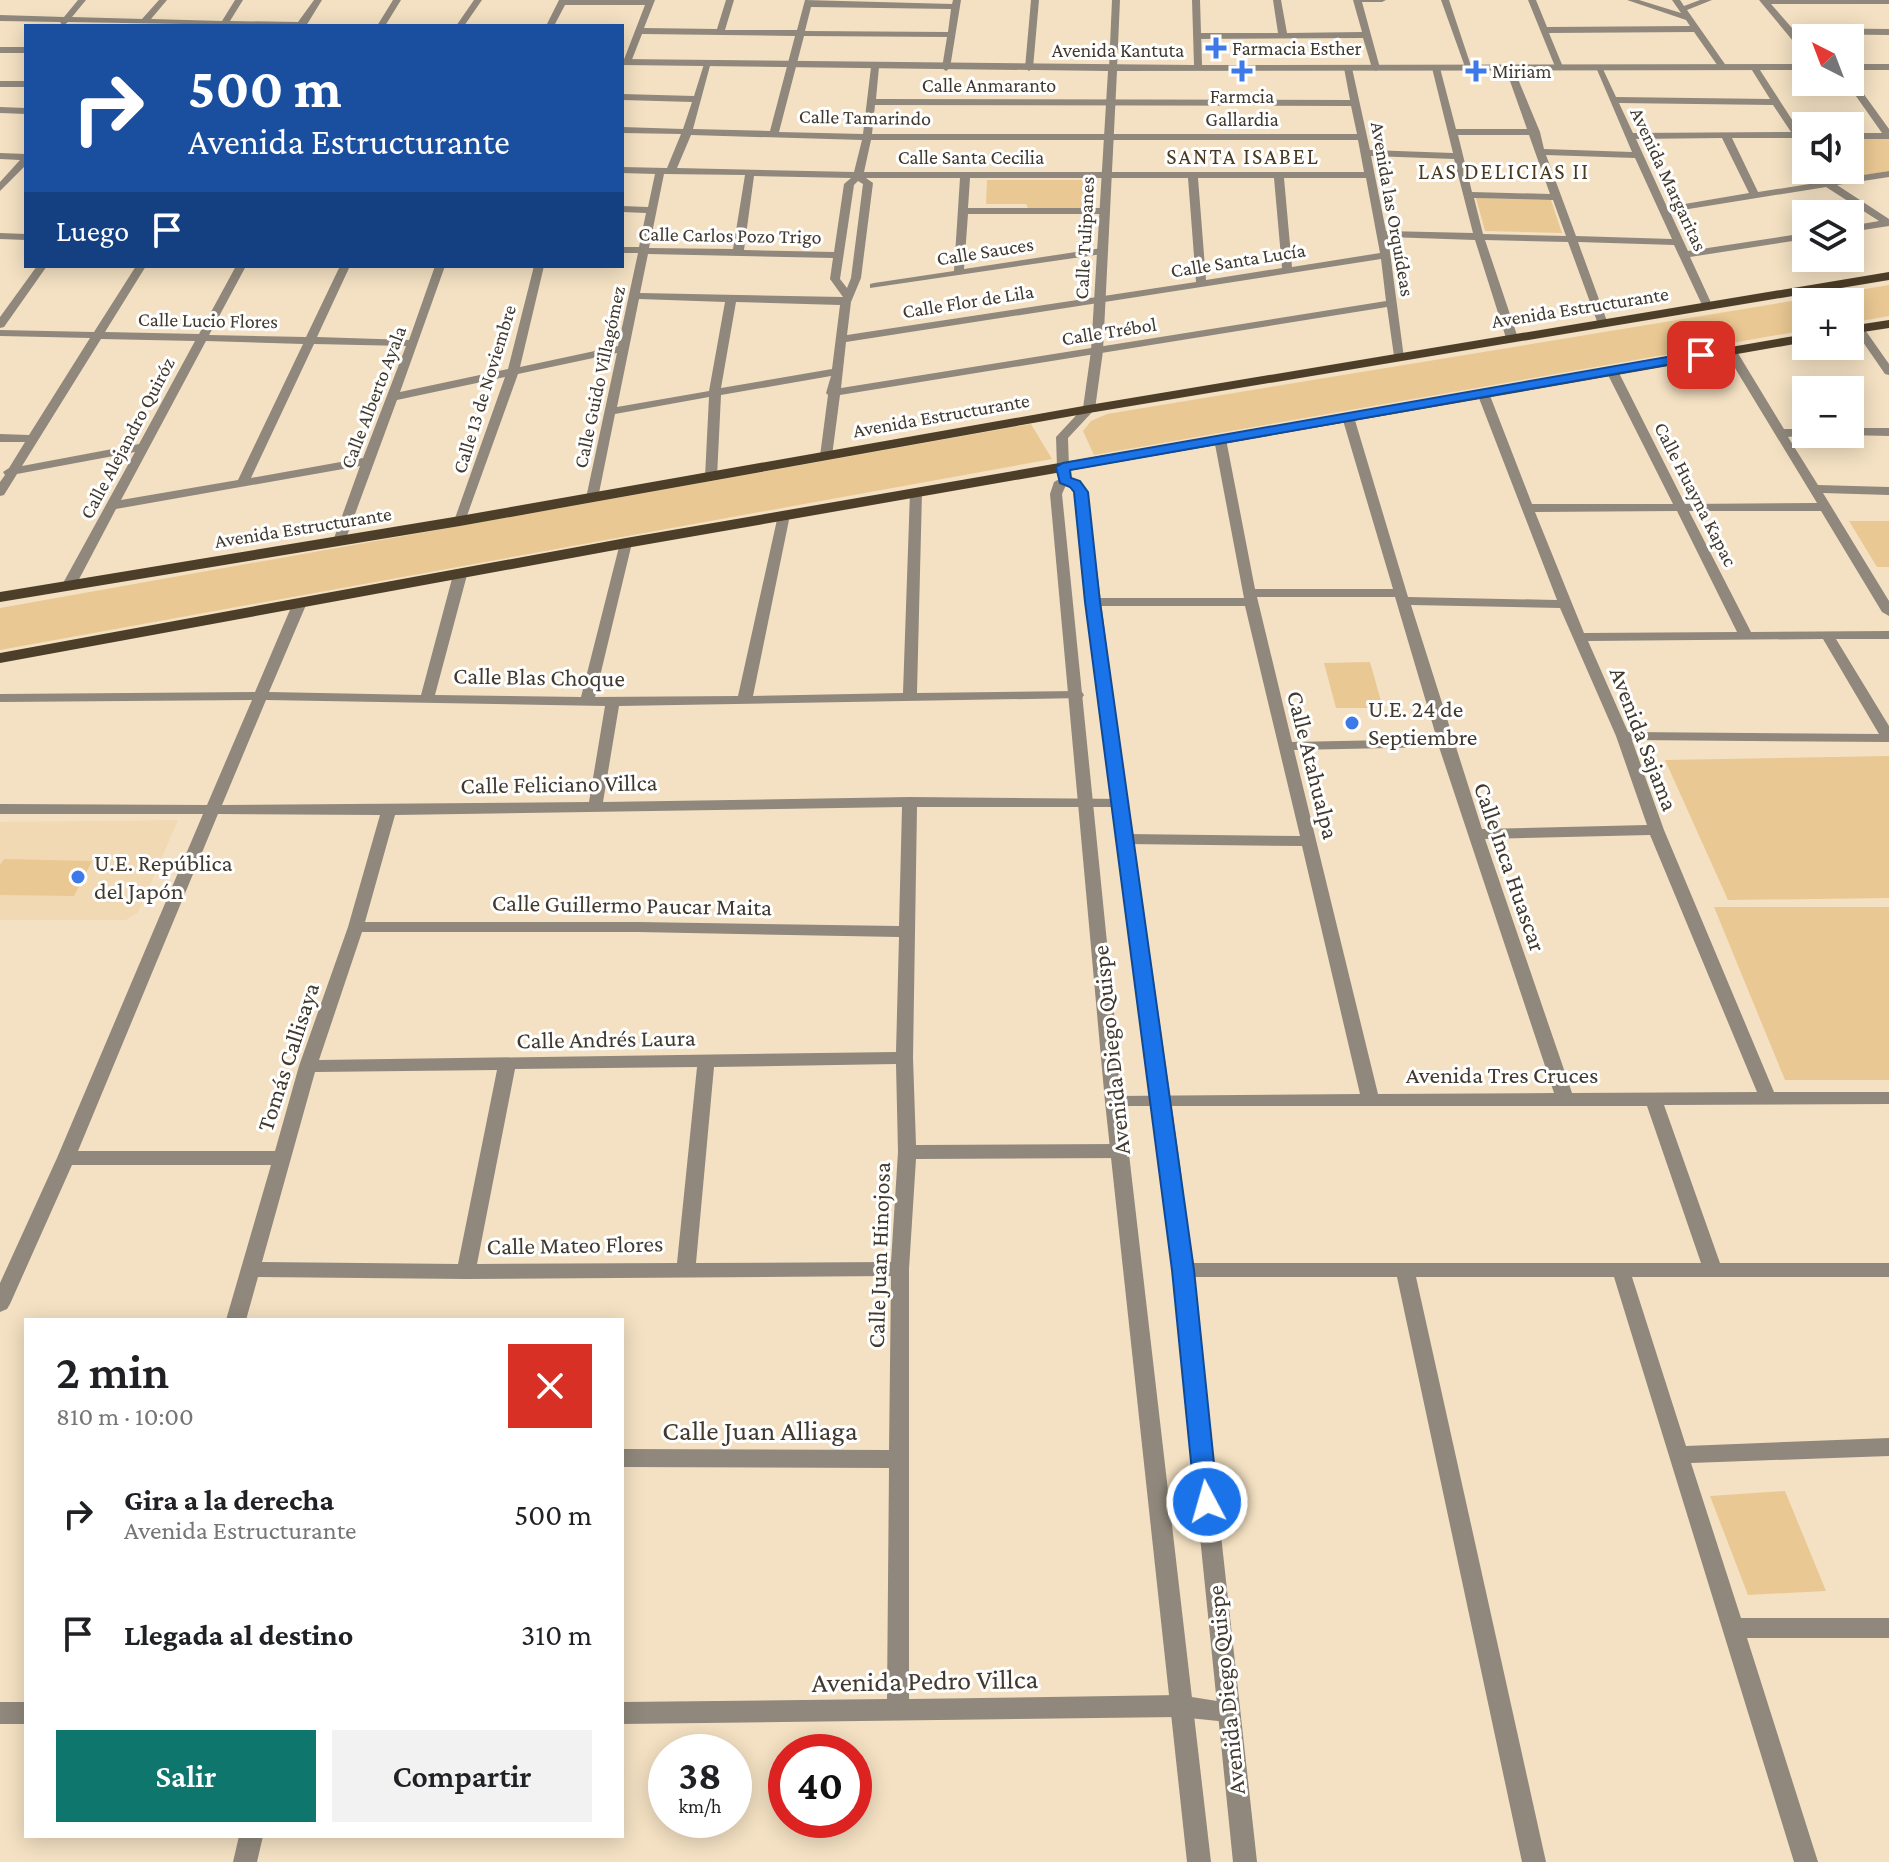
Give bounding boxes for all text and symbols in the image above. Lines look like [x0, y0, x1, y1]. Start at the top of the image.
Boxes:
north arrow [1792, 24, 1864, 96]
map controls [1792, 24, 1864, 448]
place label: Farmacia Esther [1232, 37, 1362, 59]
street label: Avenida Kantuta [1052, 39, 1184, 61]
marker: Farmacia Esther [1207, 39, 1225, 57]
icon: right [56, 56, 160, 160]
text: 500 m [188, 57, 342, 119]
place label: Miriam [1492, 60, 1552, 82]
marker: Farmcia Gallardia [1233, 62, 1251, 80]
marker: Miriam [1467, 62, 1485, 80]
street label: Calle Anmaranto [922, 74, 1056, 96]
place label: Farmcia Gallardia [1205, 85, 1279, 130]
street label: Avenida Margaritas [1625, 104, 1712, 255]
street label: Calle Tamarindo [799, 105, 931, 129]
button: sound [1792, 112, 1864, 184]
street label: Avenida las Orquídeas [1366, 120, 1419, 298]
text: Avenida Estructurante [188, 122, 510, 162]
district label: SANTA ISABEL [1166, 144, 1320, 169]
street label: Calle Santa Cecilia [898, 146, 1044, 168]
district label: LAS DELICIAS II [1418, 159, 1590, 184]
street label: Calle Tulipanes [1070, 176, 1099, 300]
button: layers [1792, 200, 1864, 272]
icon: arrive [145, 208, 189, 252]
text: Luego [56, 214, 129, 247]
street label: Calle Carlos Pozo Trigo [638, 222, 822, 249]
street label: Calle Sauces [935, 232, 1035, 270]
street label: Calle Santa Lucía [1169, 238, 1307, 282]
street label: Calle Flor de Lila [901, 280, 1035, 322]
street label: Avenida Estructurante [1490, 282, 1670, 332]
street label: Calle Guido Villagómez [569, 284, 630, 470]
button: + [1792, 288, 1864, 360]
street label: Calle 13 de Noviembre [448, 302, 520, 476]
street label: Calle Lucio Flores [138, 308, 278, 332]
street label: Calle Trébol [1060, 313, 1158, 349]
pin [1667, 321, 1735, 389]
street label: Calle Alberto Ayala [336, 323, 411, 472]
icon: arrive [1679, 333, 1723, 377]
street label: Calle Alejandro Quiróz [75, 354, 180, 523]
button: − [1792, 376, 1864, 448]
street label: Avenida Estructurante [851, 389, 1031, 441]
street label: Calle Huayna Kapac [1649, 418, 1742, 571]
street label: Avenida Estructurante [213, 502, 393, 552]
street label: Calle Blas Choque [453, 662, 625, 691]
street label: Avenida Sajama [1605, 663, 1684, 814]
street label: Calle Atahualpa [1282, 688, 1345, 842]
place label: U.E. 24 de Septiembre [1368, 695, 1477, 750]
marker: U.E. 24 de Septiembre [1343, 714, 1361, 732]
street label: Calle Feliciano Villca [460, 768, 658, 799]
street label: Calle Inca Huascar [1469, 779, 1552, 955]
place label: U.E. República del Japón [94, 849, 233, 904]
marker: U.E. República del Japón [69, 868, 87, 886]
street label: Calle Guillermo Paucar Maita [492, 889, 772, 920]
street label: Avenida Diego Quispe [1086, 944, 1135, 1156]
street label: Tomás Callisaya [251, 979, 324, 1135]
street label: Calle Andrés Laura [516, 1023, 696, 1054]
street label: Avenida Tres Cruces [1406, 1061, 1598, 1088]
street label: Calle Juan Hinojosa [862, 1161, 895, 1349]
street label: Calle Mateo Flores [486, 1229, 664, 1260]
button: close [508, 1344, 592, 1428]
text: 2 min [56, 1345, 169, 1398]
text: 810 m · 10:00 [56, 1402, 194, 1431]
street label: Calle Juan Alliaga [662, 1415, 858, 1446]
position arrow [1165, 1460, 1249, 1544]
text: Gira a la derecha [124, 1483, 334, 1516]
icon: right [56, 1492, 100, 1536]
text: 500 m [514, 1498, 592, 1531]
text: Avenida Estructurante [124, 1516, 357, 1545]
street label: Avenida Diego Quispe [1201, 1584, 1250, 1796]
icon: arrive [56, 1612, 100, 1656]
text: Llegada al destino [124, 1618, 353, 1651]
text: 310 m [521, 1618, 592, 1651]
street label: Avenida Pedro Villca [811, 1663, 1039, 1698]
button: Salir [56, 1730, 316, 1822]
button: Compartir [332, 1730, 592, 1822]
speed limit sign: 40 [768, 1734, 872, 1838]
text: 38 [679, 1753, 721, 1798]
text: km/h [678, 1795, 722, 1817]

